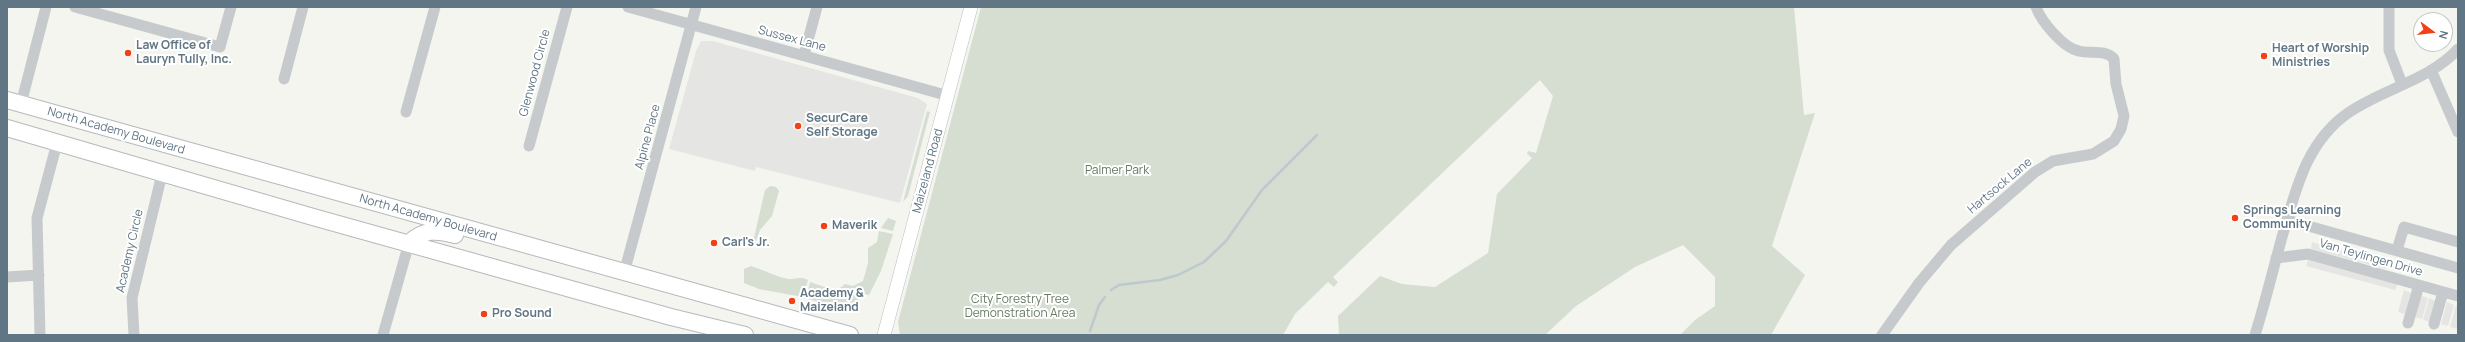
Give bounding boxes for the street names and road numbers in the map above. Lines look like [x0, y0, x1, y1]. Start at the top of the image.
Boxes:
street label: Sussex Lane [757, 23, 827, 55]
street label: Glenwood Circle [516, 28, 554, 118]
street label: Alpine Place [632, 103, 664, 171]
street label: North Academy Boulevard [46, 104, 186, 158]
street label: Maizeland Road [910, 127, 946, 215]
street label: Hartsock Lane [1965, 155, 2035, 217]
street label: North Academy Boulevard [358, 191, 498, 245]
street label: Academy Circle [113, 208, 147, 294]
street label: Van Teylingen Drive [2318, 236, 2424, 280]

